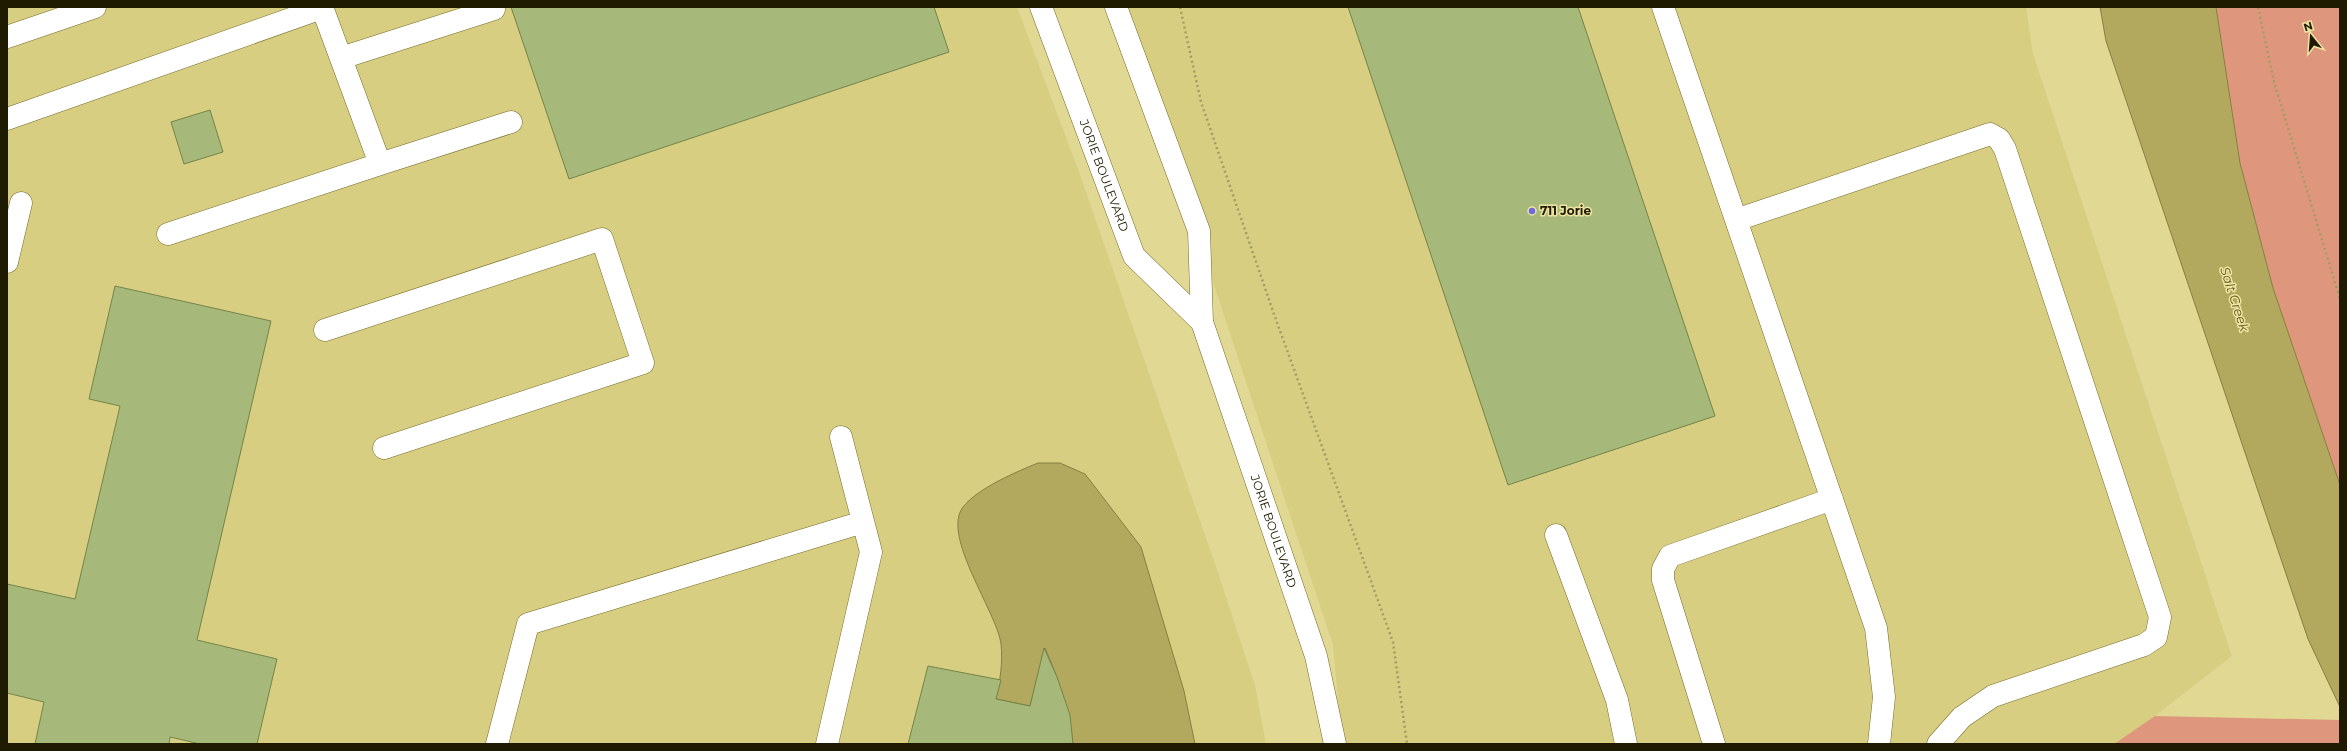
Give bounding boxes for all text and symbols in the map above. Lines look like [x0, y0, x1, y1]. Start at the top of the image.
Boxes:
north arrow [2291, 16, 2331, 56]
text: N [2302, 18, 2314, 34]
street label: JORIE BOULEVARD [1076, 116, 1132, 234]
place label: 711 Jorie [1540, 203, 1591, 218]
marker: 711 Jorie [1527, 206, 1537, 216]
water label: Salt Creek [2217, 265, 2253, 334]
street label: JORIE BOULEVARD [1247, 472, 1300, 590]

